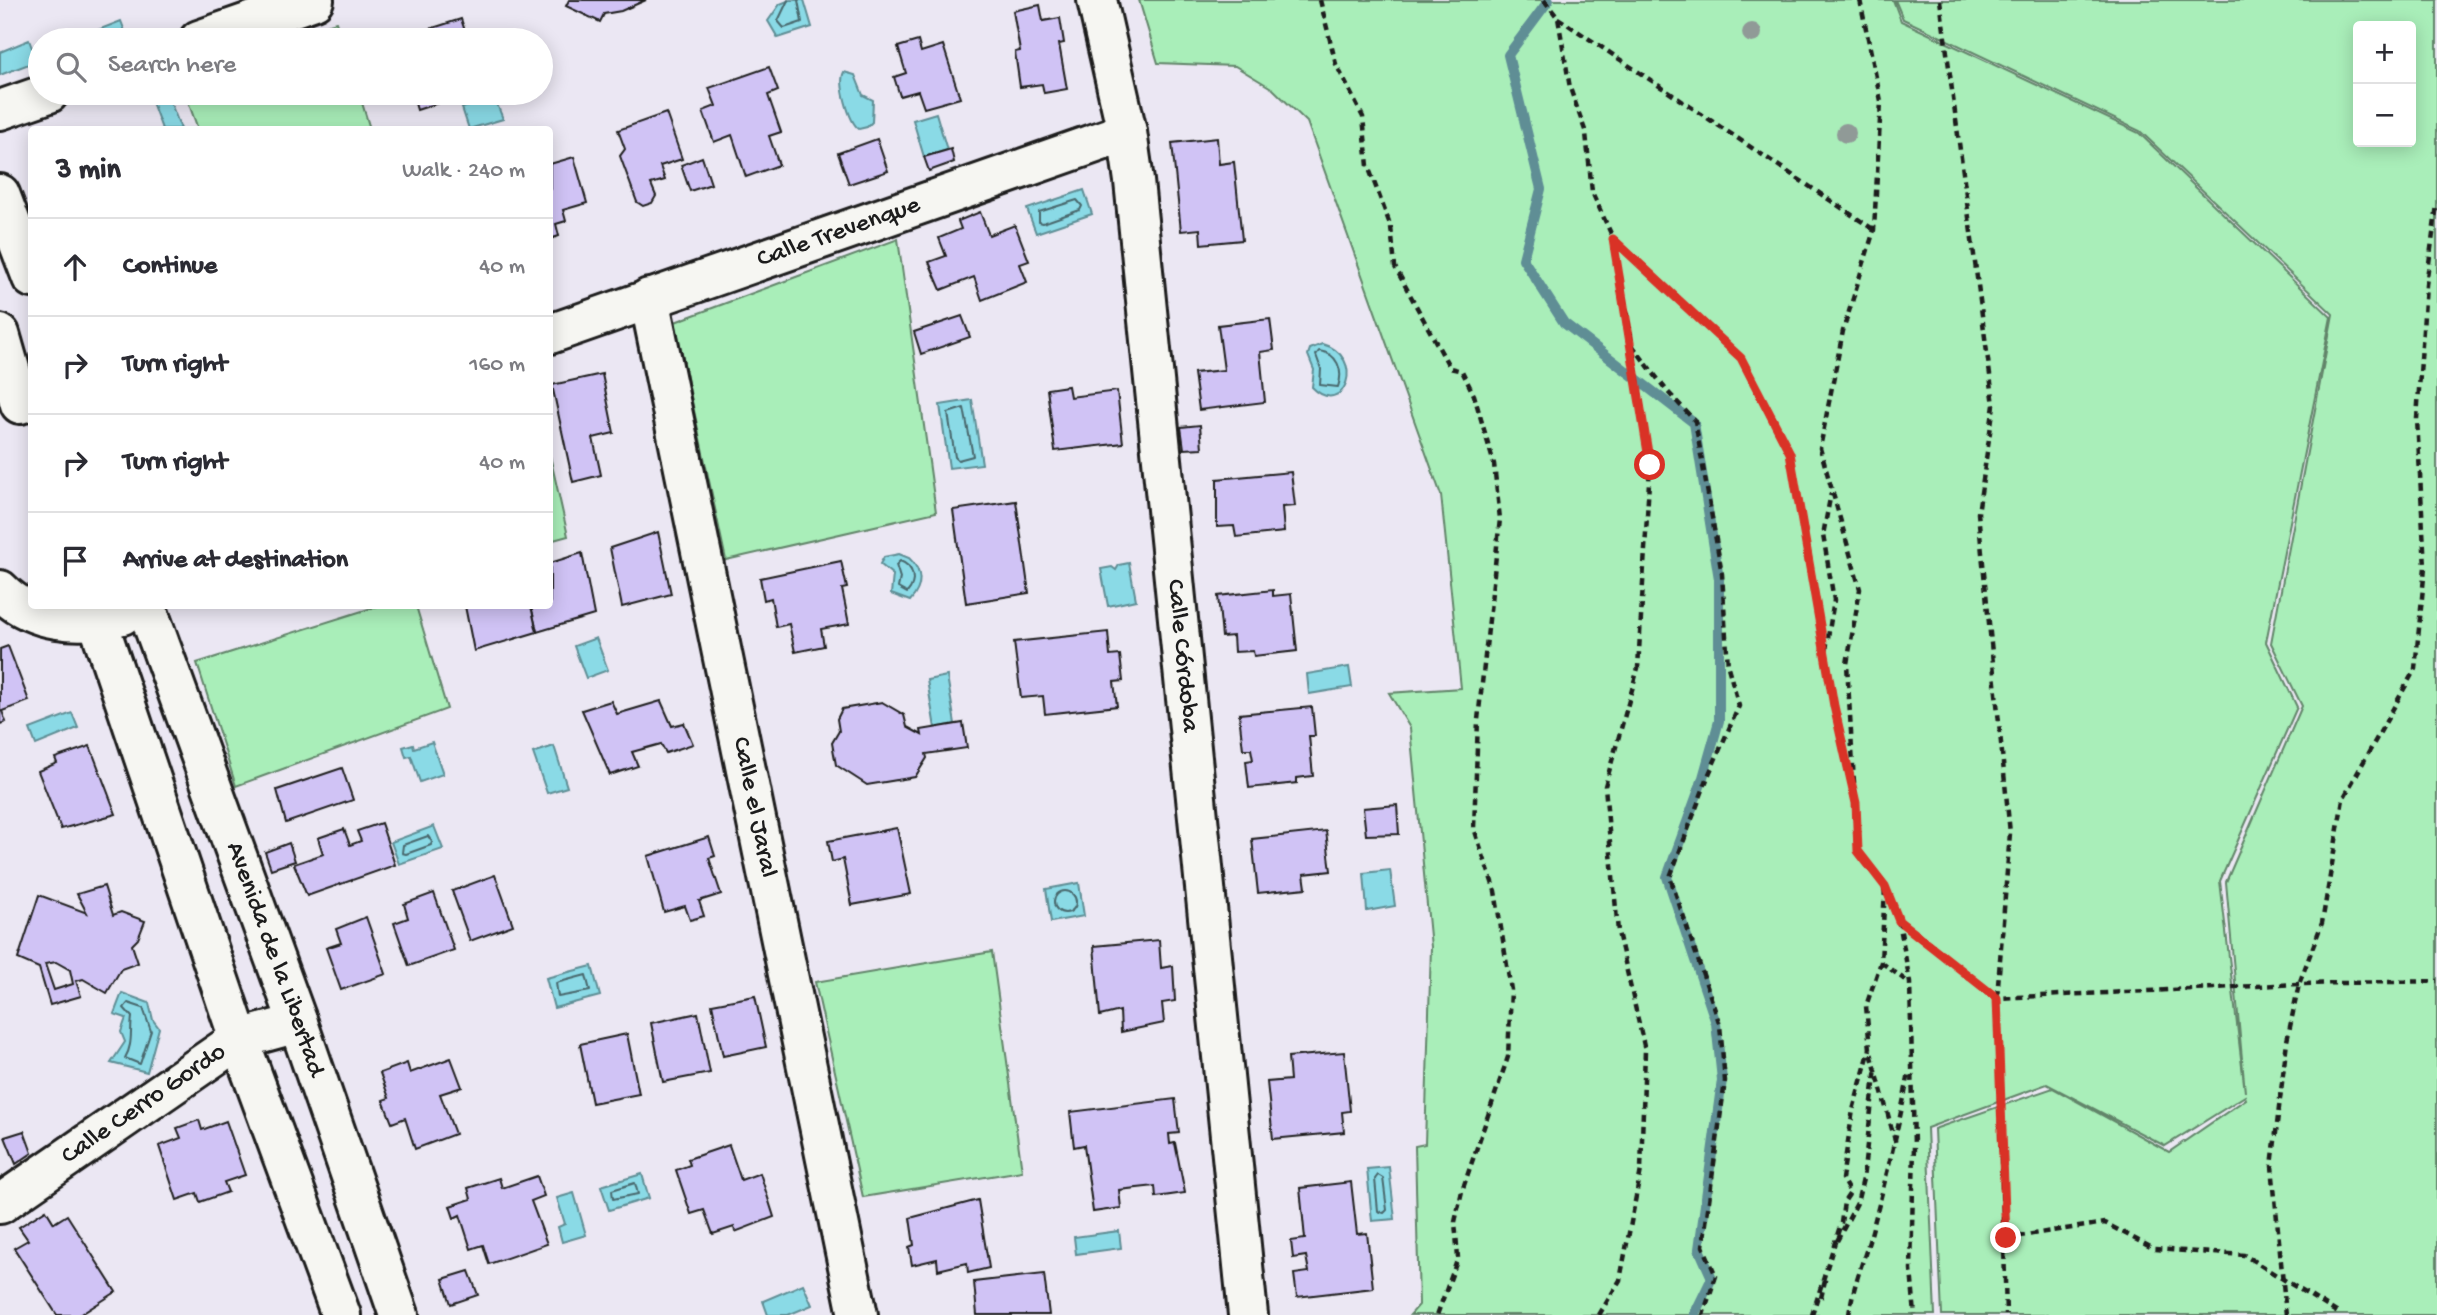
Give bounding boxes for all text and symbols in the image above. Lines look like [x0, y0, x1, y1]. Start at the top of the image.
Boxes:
map controls [2353, 21, 2416, 147]
button: + [2353, 21, 2416, 84]
search box [28, 28, 553, 105]
icon: search [52, 48, 90, 86]
text: Search here [108, 51, 236, 82]
button: − [2353, 84, 2416, 147]
text: 3 min [56, 154, 121, 189]
text: Walk · 240 m [402, 158, 525, 185]
street label: Calle Trevenque [753, 190, 925, 276]
icon: ahead [56, 248, 94, 286]
text: Continue [123, 252, 217, 283]
text: 40 m [479, 254, 525, 281]
icon: right [56, 346, 94, 384]
text: Turn right [123, 350, 227, 381]
text: 160 m [469, 352, 525, 379]
icon: right [56, 444, 94, 482]
text: Turn right [123, 448, 227, 479]
route start [1634, 449, 1665, 480]
text: 40 m [479, 450, 525, 477]
icon: arrive [56, 542, 94, 580]
text: Arrive at destination [123, 546, 348, 577]
street label: Calle Córdoba [1159, 578, 1205, 735]
street label: Calle el Jaral [724, 734, 783, 880]
street label: Avenida de la Libertad [218, 838, 331, 1082]
street label: Calle Cerro Gordo [56, 1037, 232, 1172]
route end [1990, 1222, 2021, 1253]

